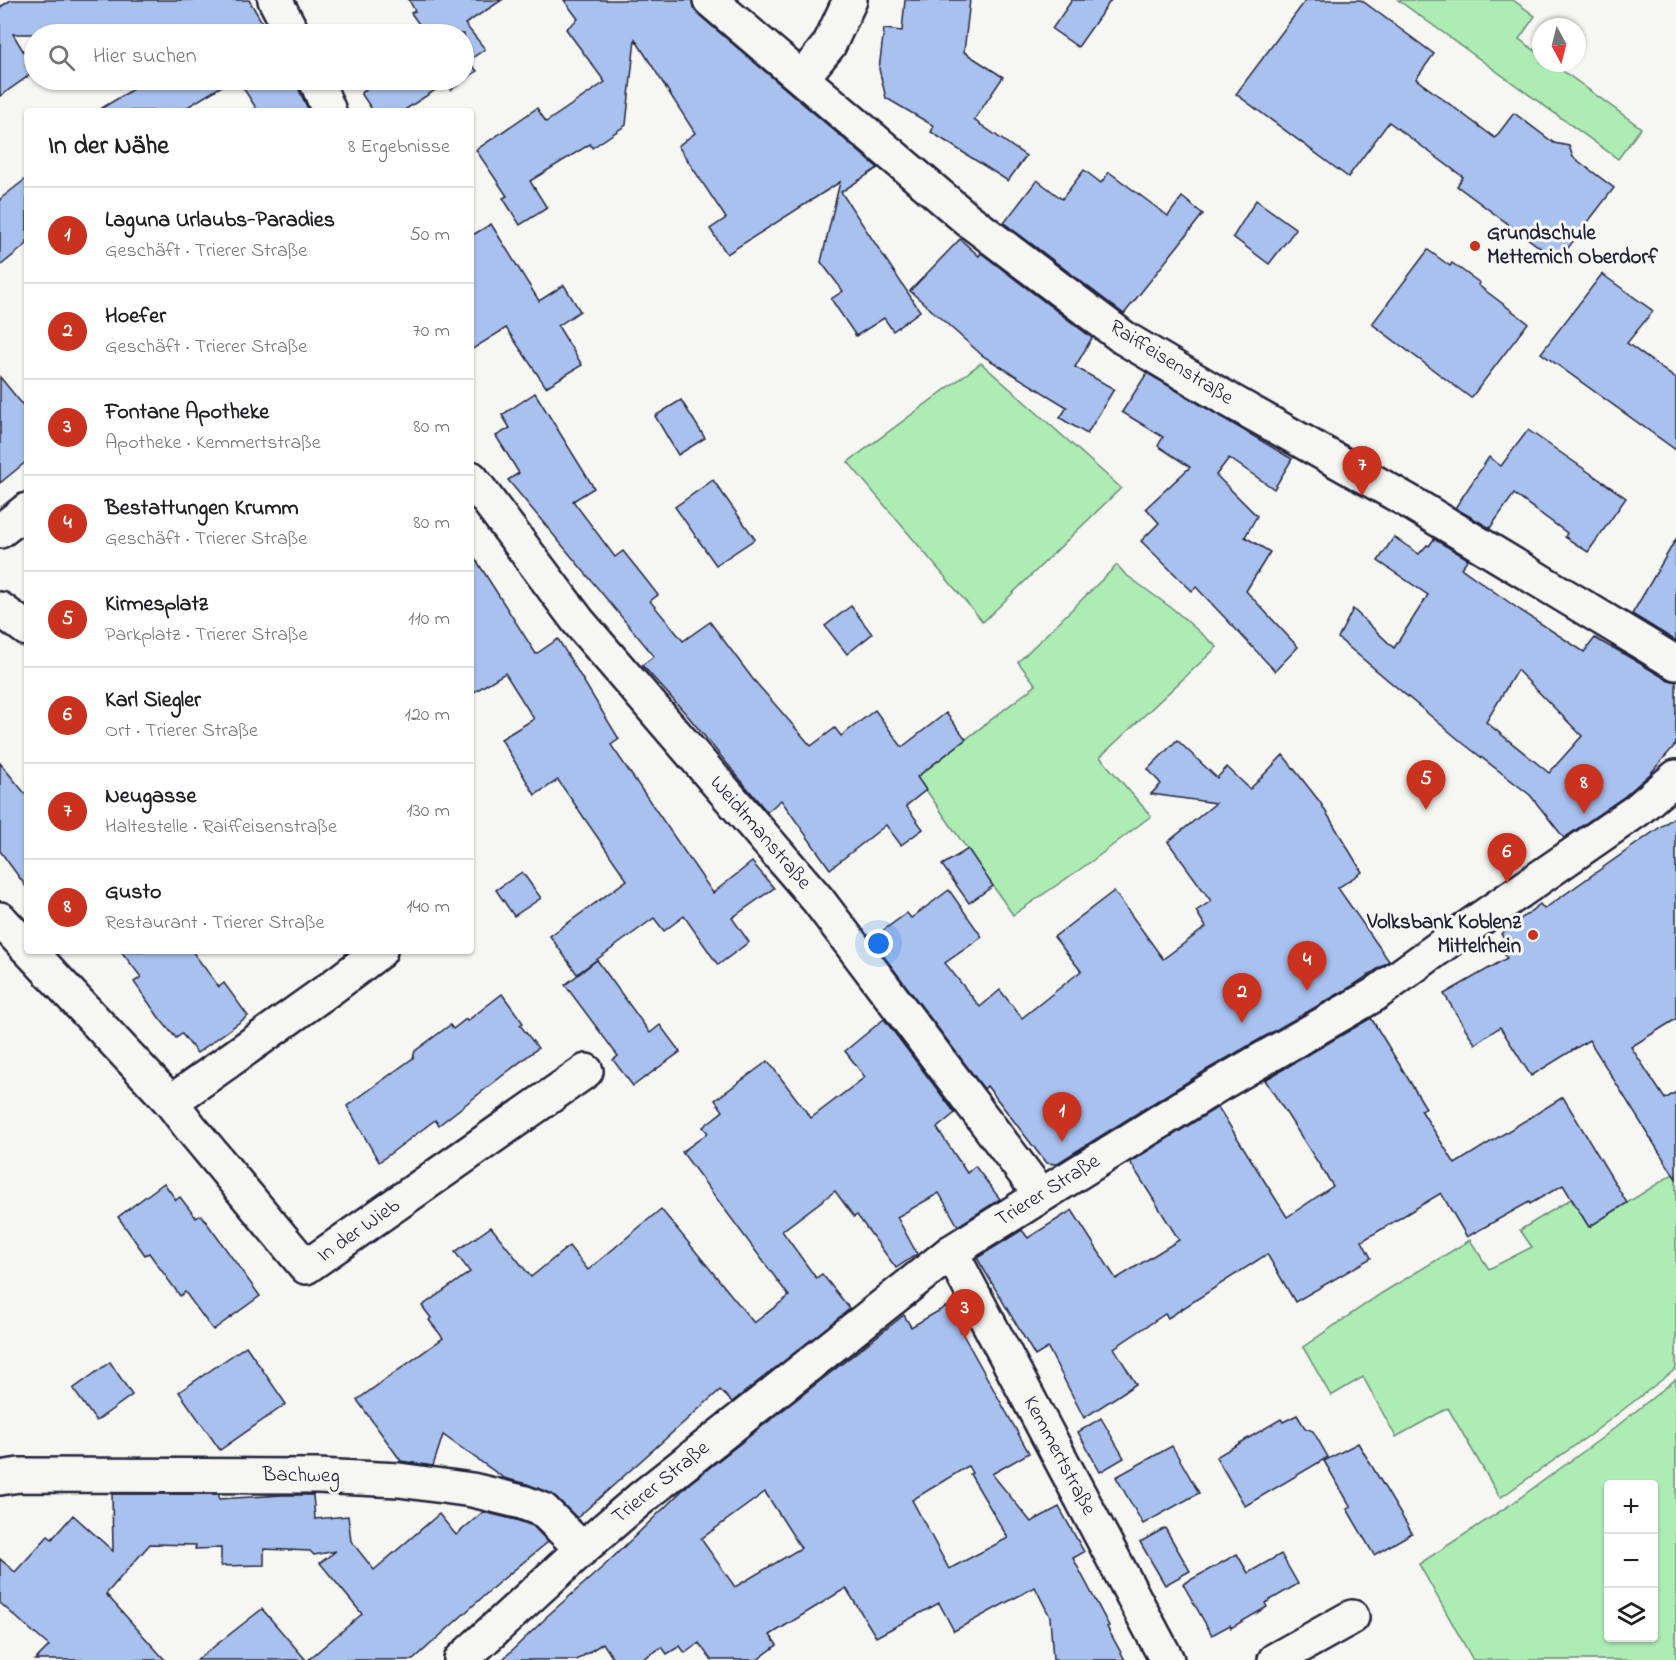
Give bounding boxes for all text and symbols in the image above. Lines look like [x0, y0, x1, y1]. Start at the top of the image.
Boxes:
north arrow [1532, 18, 1586, 72]
search box [24, 24, 474, 90]
icon: search [45, 41, 78, 74]
text: Hier suchen [93, 41, 197, 73]
text: In der Nähe [48, 128, 169, 166]
text: 8 Ergebnisse [348, 133, 450, 162]
text: Laguna Urlaubs-Paradies [105, 205, 335, 237]
place label: Grundschule Metternich Oberdorf [1487, 219, 1659, 273]
text: 1 [64, 221, 71, 250]
text: 50 m [409, 221, 450, 250]
text: Geschäft · Trierer Straße [105, 237, 307, 266]
marker: Grundschule Metternich Oberdorf [1468, 239, 1482, 253]
text: Hoefer [105, 301, 166, 333]
street label: Raiffeisenstraße [1103, 313, 1239, 414]
text: 2 [63, 317, 72, 346]
text: 70 m [413, 317, 450, 346]
text: Geschäft · Trierer Straße [105, 333, 307, 362]
text: Fontane Apotheke [105, 397, 269, 429]
text: 3 [63, 413, 72, 442]
text: 80 m [413, 413, 450, 442]
text: Apotheke · Kemmertstraße [105, 429, 321, 458]
pin: 7 [1342, 446, 1382, 496]
text: Bestattungen Krumm [105, 493, 299, 525]
text: 4 [63, 509, 72, 538]
text: 80 m [413, 509, 450, 538]
text: Geschäft · Trierer Straße [105, 525, 307, 554]
text: Kirmesplatz [105, 589, 208, 621]
text: 5 [62, 605, 73, 634]
text: 110 m [408, 605, 450, 634]
text: Parkplatz · Trierer Straße [105, 621, 308, 650]
text: Karl Siegler [105, 685, 201, 717]
text: 6 [63, 701, 72, 730]
text: 120 m [405, 701, 450, 730]
text: Ort · Trierer Straße [105, 717, 258, 746]
pin: 5 [1406, 760, 1446, 810]
pin: 8 [1564, 764, 1604, 814]
street label: Weidtmanstraße [702, 769, 818, 897]
text: Neugasse [105, 781, 196, 813]
text: 7 [63, 797, 72, 826]
text: 130 m [406, 797, 450, 826]
text: Haltestelle · Raiffeisenstraße [105, 813, 337, 842]
pin: 6 [1488, 834, 1526, 883]
text: Gusto [105, 877, 161, 909]
text: 8 [64, 893, 71, 922]
text: 140 m [406, 893, 450, 922]
place label: Volksbank Koblenz Mittelrhein [1366, 908, 1522, 962]
text: Restaurant · Trierer Straße [105, 909, 325, 938]
marker: Volksbank Koblenz Mittelrhein [1526, 928, 1540, 942]
your location [864, 929, 893, 958]
pin: 4 [1288, 942, 1326, 991]
pin: 2 [1222, 974, 1262, 1023]
pin: 1 [1042, 1092, 1082, 1142]
street label: Trierer Straße [990, 1147, 1107, 1235]
street label: In der Wieb [311, 1191, 407, 1271]
pin: 3 [946, 1290, 984, 1339]
street label: Kemmertstraße [1015, 1391, 1103, 1521]
street label: Trierer Straße [606, 1434, 717, 1532]
street label: Bachweg [261, 1460, 340, 1494]
map controls [1604, 1480, 1658, 1642]
button: + [1604, 1480, 1658, 1534]
button: − [1604, 1534, 1658, 1588]
button: layers [1604, 1588, 1658, 1642]

